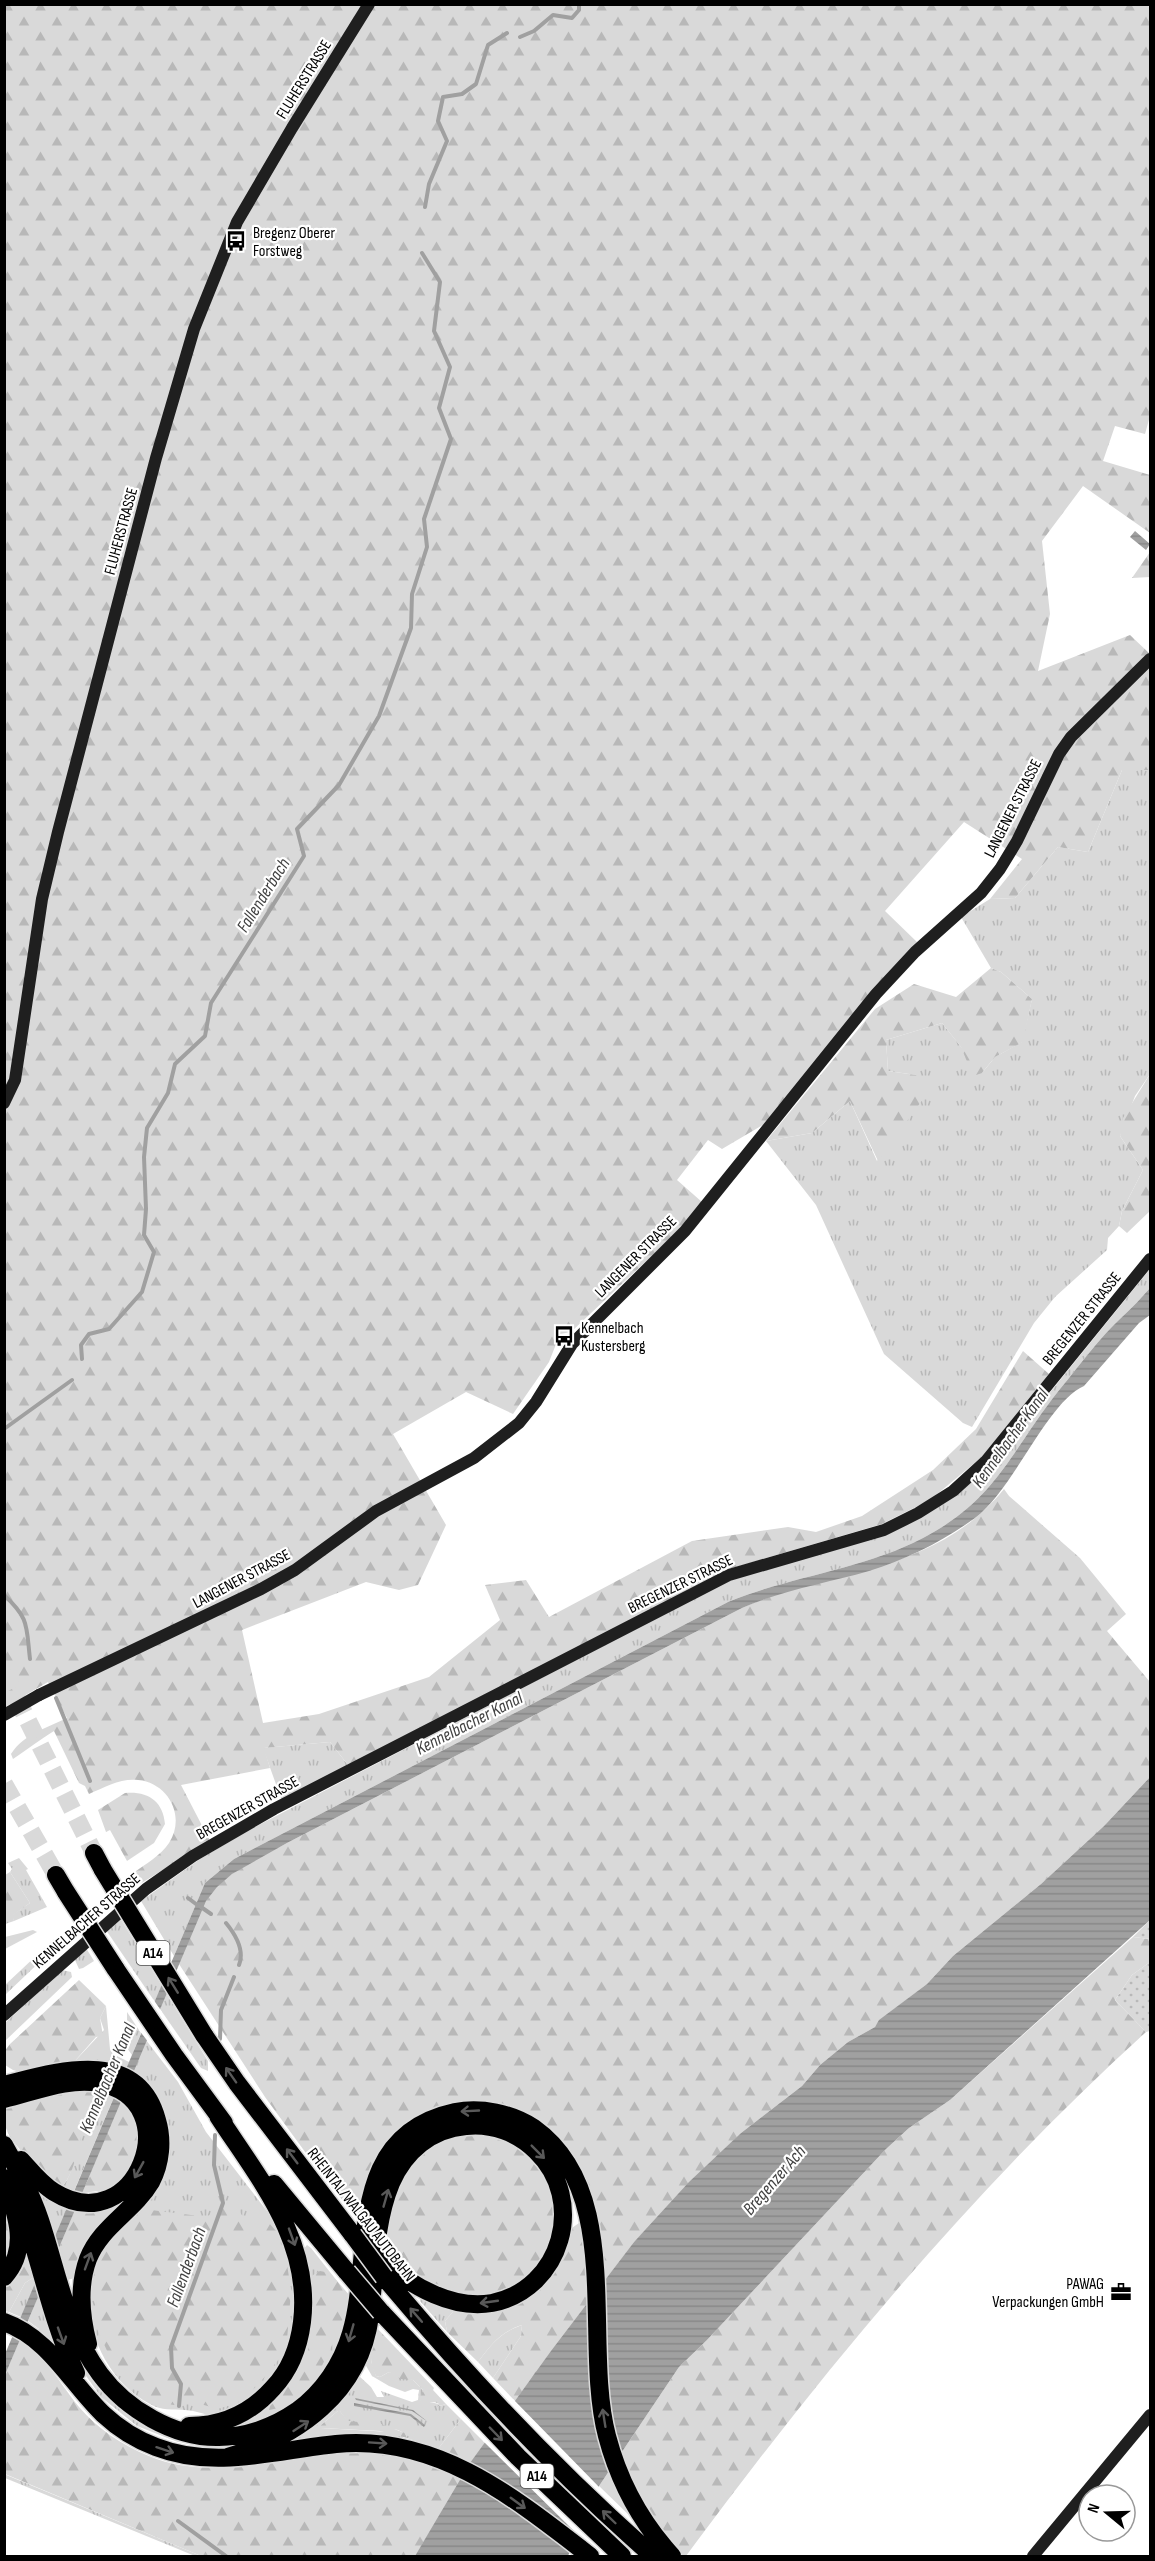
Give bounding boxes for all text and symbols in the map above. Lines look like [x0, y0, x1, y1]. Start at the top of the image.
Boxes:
street label: FLUHERSTRASSE [273, 37, 336, 123]
place label: Bregenz Oberer Forstweg [253, 224, 336, 261]
bus stop icon: Bregenz Oberer Forstweg [224, 229, 248, 253]
street label: FLUHERSTRASSE [101, 486, 142, 577]
street label: LANGENER STRASSE [980, 756, 1046, 861]
water label: Fallenderbach [232, 854, 295, 936]
street label: LANGENER STRASSE [591, 1212, 681, 1302]
street label: BREGENZER STRASSE [1039, 1269, 1125, 1369]
place label: Kennelbach Kustersberg [581, 1319, 645, 1356]
bus stop icon: Kennelbach Kustersberg [552, 1324, 576, 1348]
water label: Kennelbacher Kanal [967, 1384, 1054, 1492]
street label: LANGENER STRASSE [190, 1546, 294, 1613]
street label: BREGENZER STRASSE [625, 1551, 736, 1618]
water label: Kennelbacher Kanal [412, 1687, 527, 1759]
street label: BREGENZER STRASSE [193, 1772, 302, 1844]
street label: KENNELBACHER STRASSE [29, 1869, 145, 1973]
road number: A14 [136, 1941, 170, 1965]
one-way arrow [167, 1977, 179, 1994]
water label: Kennelbacher Kanal [75, 2019, 140, 2136]
one-way arrow [225, 2067, 237, 2083]
one-way arrow [460, 2105, 480, 2116]
water label: Bregenzer Ach [739, 2141, 810, 2219]
street label: RHEINTAL/WALGAU AUTOBAHN [303, 2144, 419, 2285]
one-way arrow [530, 2145, 545, 2160]
one-way arrow [286, 2149, 299, 2165]
one-way arrow [133, 2161, 145, 2178]
one-way arrow [381, 2189, 392, 2208]
water label: Fallenderbach [162, 2224, 211, 2310]
one-way arrow [287, 2227, 298, 2246]
one-way arrow [84, 2252, 95, 2271]
place label: PAWAG Verpackungen GmbH [992, 2275, 1104, 2312]
office icon: PAWAG Verpackungen GmbH [1109, 2280, 1133, 2304]
one-way arrow [480, 2297, 499, 2308]
one-way arrow [409, 2307, 423, 2322]
one-way arrow [345, 2323, 356, 2342]
one-way arrow [56, 2326, 67, 2345]
one-way arrow [598, 2408, 609, 2428]
one-way arrow [292, 2419, 309, 2431]
one-way arrow [488, 2427, 503, 2442]
one-way arrow [367, 2438, 387, 2449]
one-way arrow [155, 2445, 174, 2456]
road number: A14 [520, 2464, 554, 2488]
north arrow [1077, 2483, 1137, 2543]
one-way arrow [509, 2497, 525, 2509]
text: N [1084, 2501, 1105, 2516]
one-way arrow [602, 2510, 617, 2524]

